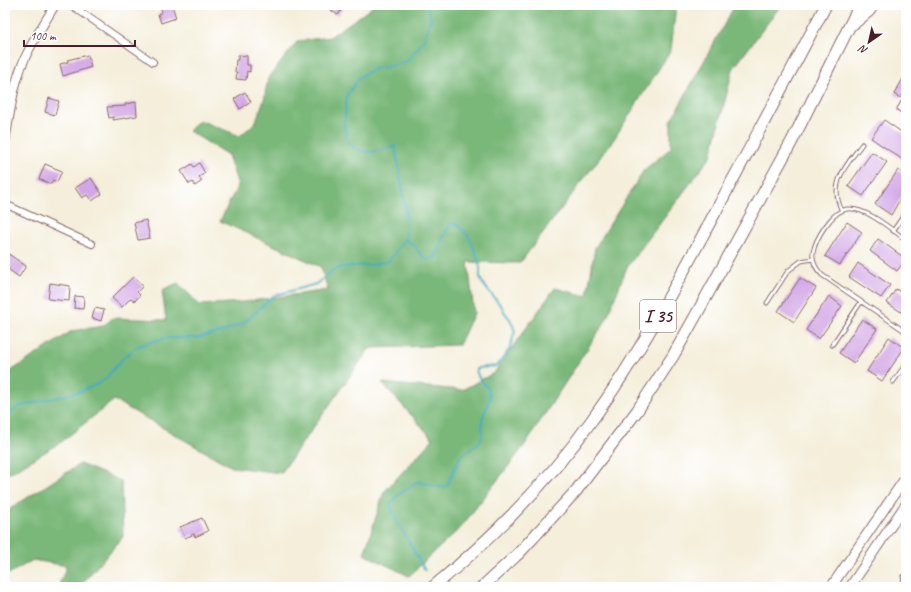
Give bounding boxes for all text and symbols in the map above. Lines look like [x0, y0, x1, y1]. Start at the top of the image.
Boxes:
scale bar [24, 22, 135, 48]
north arrow [849, 22, 889, 62]
text: 100 m [30, 28, 57, 44]
text: N [855, 41, 870, 58]
road number: I 35 [640, 300, 676, 332]

